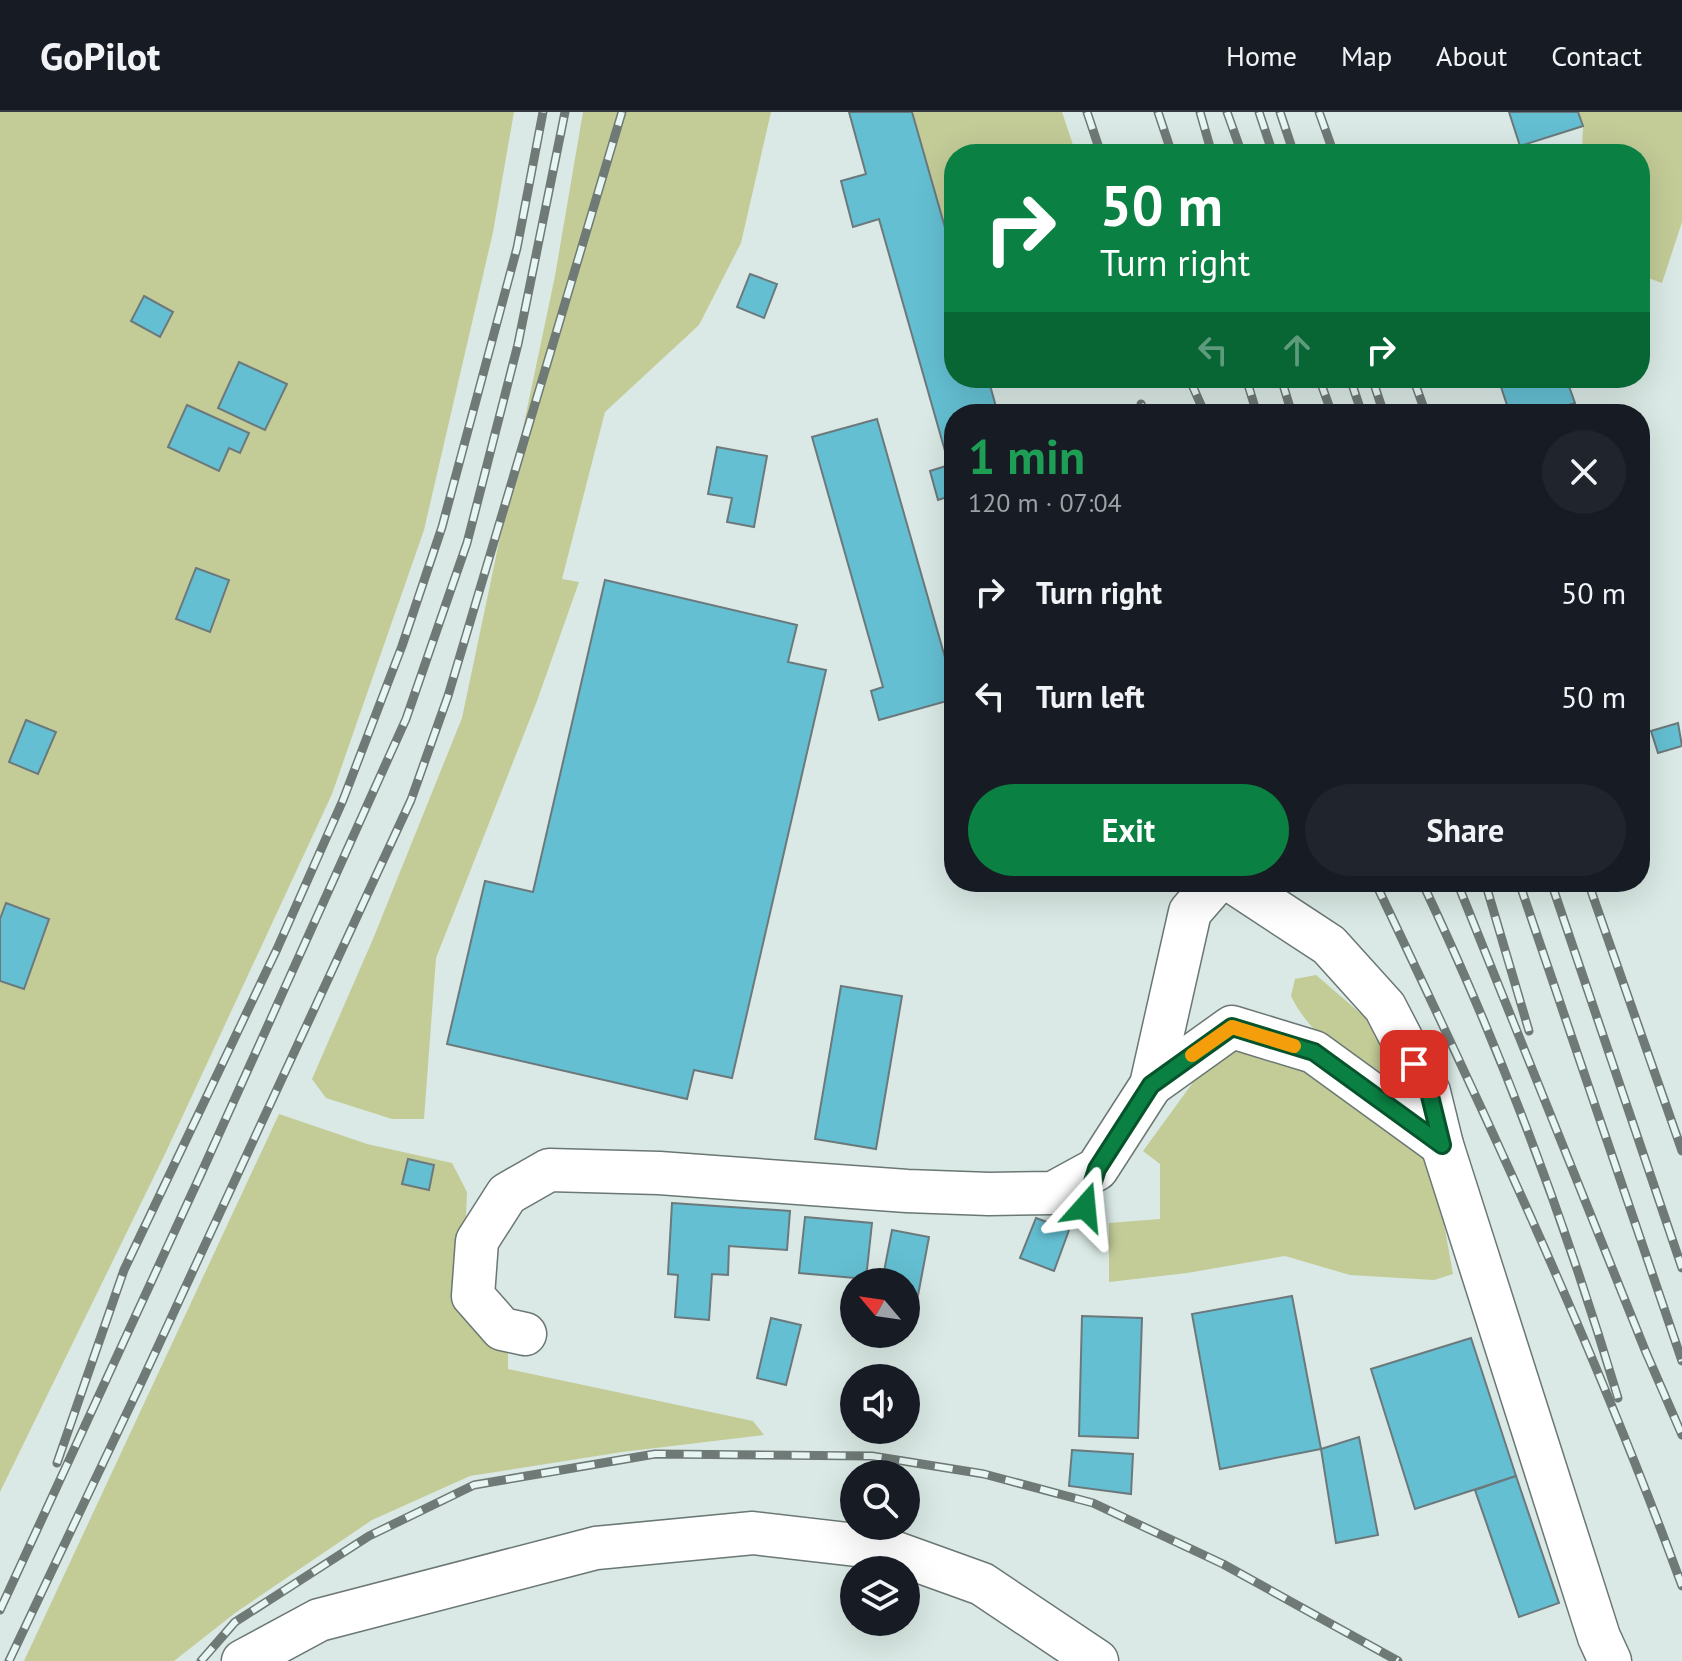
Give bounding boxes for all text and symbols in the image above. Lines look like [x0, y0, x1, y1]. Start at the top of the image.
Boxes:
text: GoPilot [40, 31, 160, 80]
text: Home [1226, 37, 1297, 74]
text: Map [1341, 37, 1392, 74]
text: About [1436, 37, 1507, 74]
text: Contact [1551, 37, 1642, 74]
text: 50 m [1100, 169, 1223, 241]
icon: right [968, 176, 1072, 280]
text: Turn right [1100, 239, 1250, 286]
icon: left [1191, 328, 1235, 372]
icon: ahead [1275, 328, 1319, 372]
icon: right [1359, 328, 1403, 372]
text: 1 min [968, 425, 1085, 487]
button: close [1542, 430, 1626, 514]
text: 120 m · 07:04 [968, 486, 1122, 519]
icon: right [968, 570, 1012, 614]
text: Turn right [1036, 573, 1162, 612]
text: 50 m [1561, 573, 1626, 612]
icon: left [968, 674, 1012, 718]
text: Turn left [1036, 677, 1144, 716]
text: 50 m [1561, 677, 1626, 716]
button: Exit [968, 784, 1289, 876]
button: Share [1305, 784, 1626, 876]
pin [1380, 1030, 1448, 1098]
icon: arrive [1392, 1042, 1436, 1086]
position arrow [1043, 1165, 1127, 1249]
north arrow [840, 1268, 920, 1348]
map controls [840, 1268, 920, 1636]
button: sound [840, 1364, 920, 1444]
button: search [840, 1460, 920, 1540]
button: layers [840, 1556, 920, 1636]

